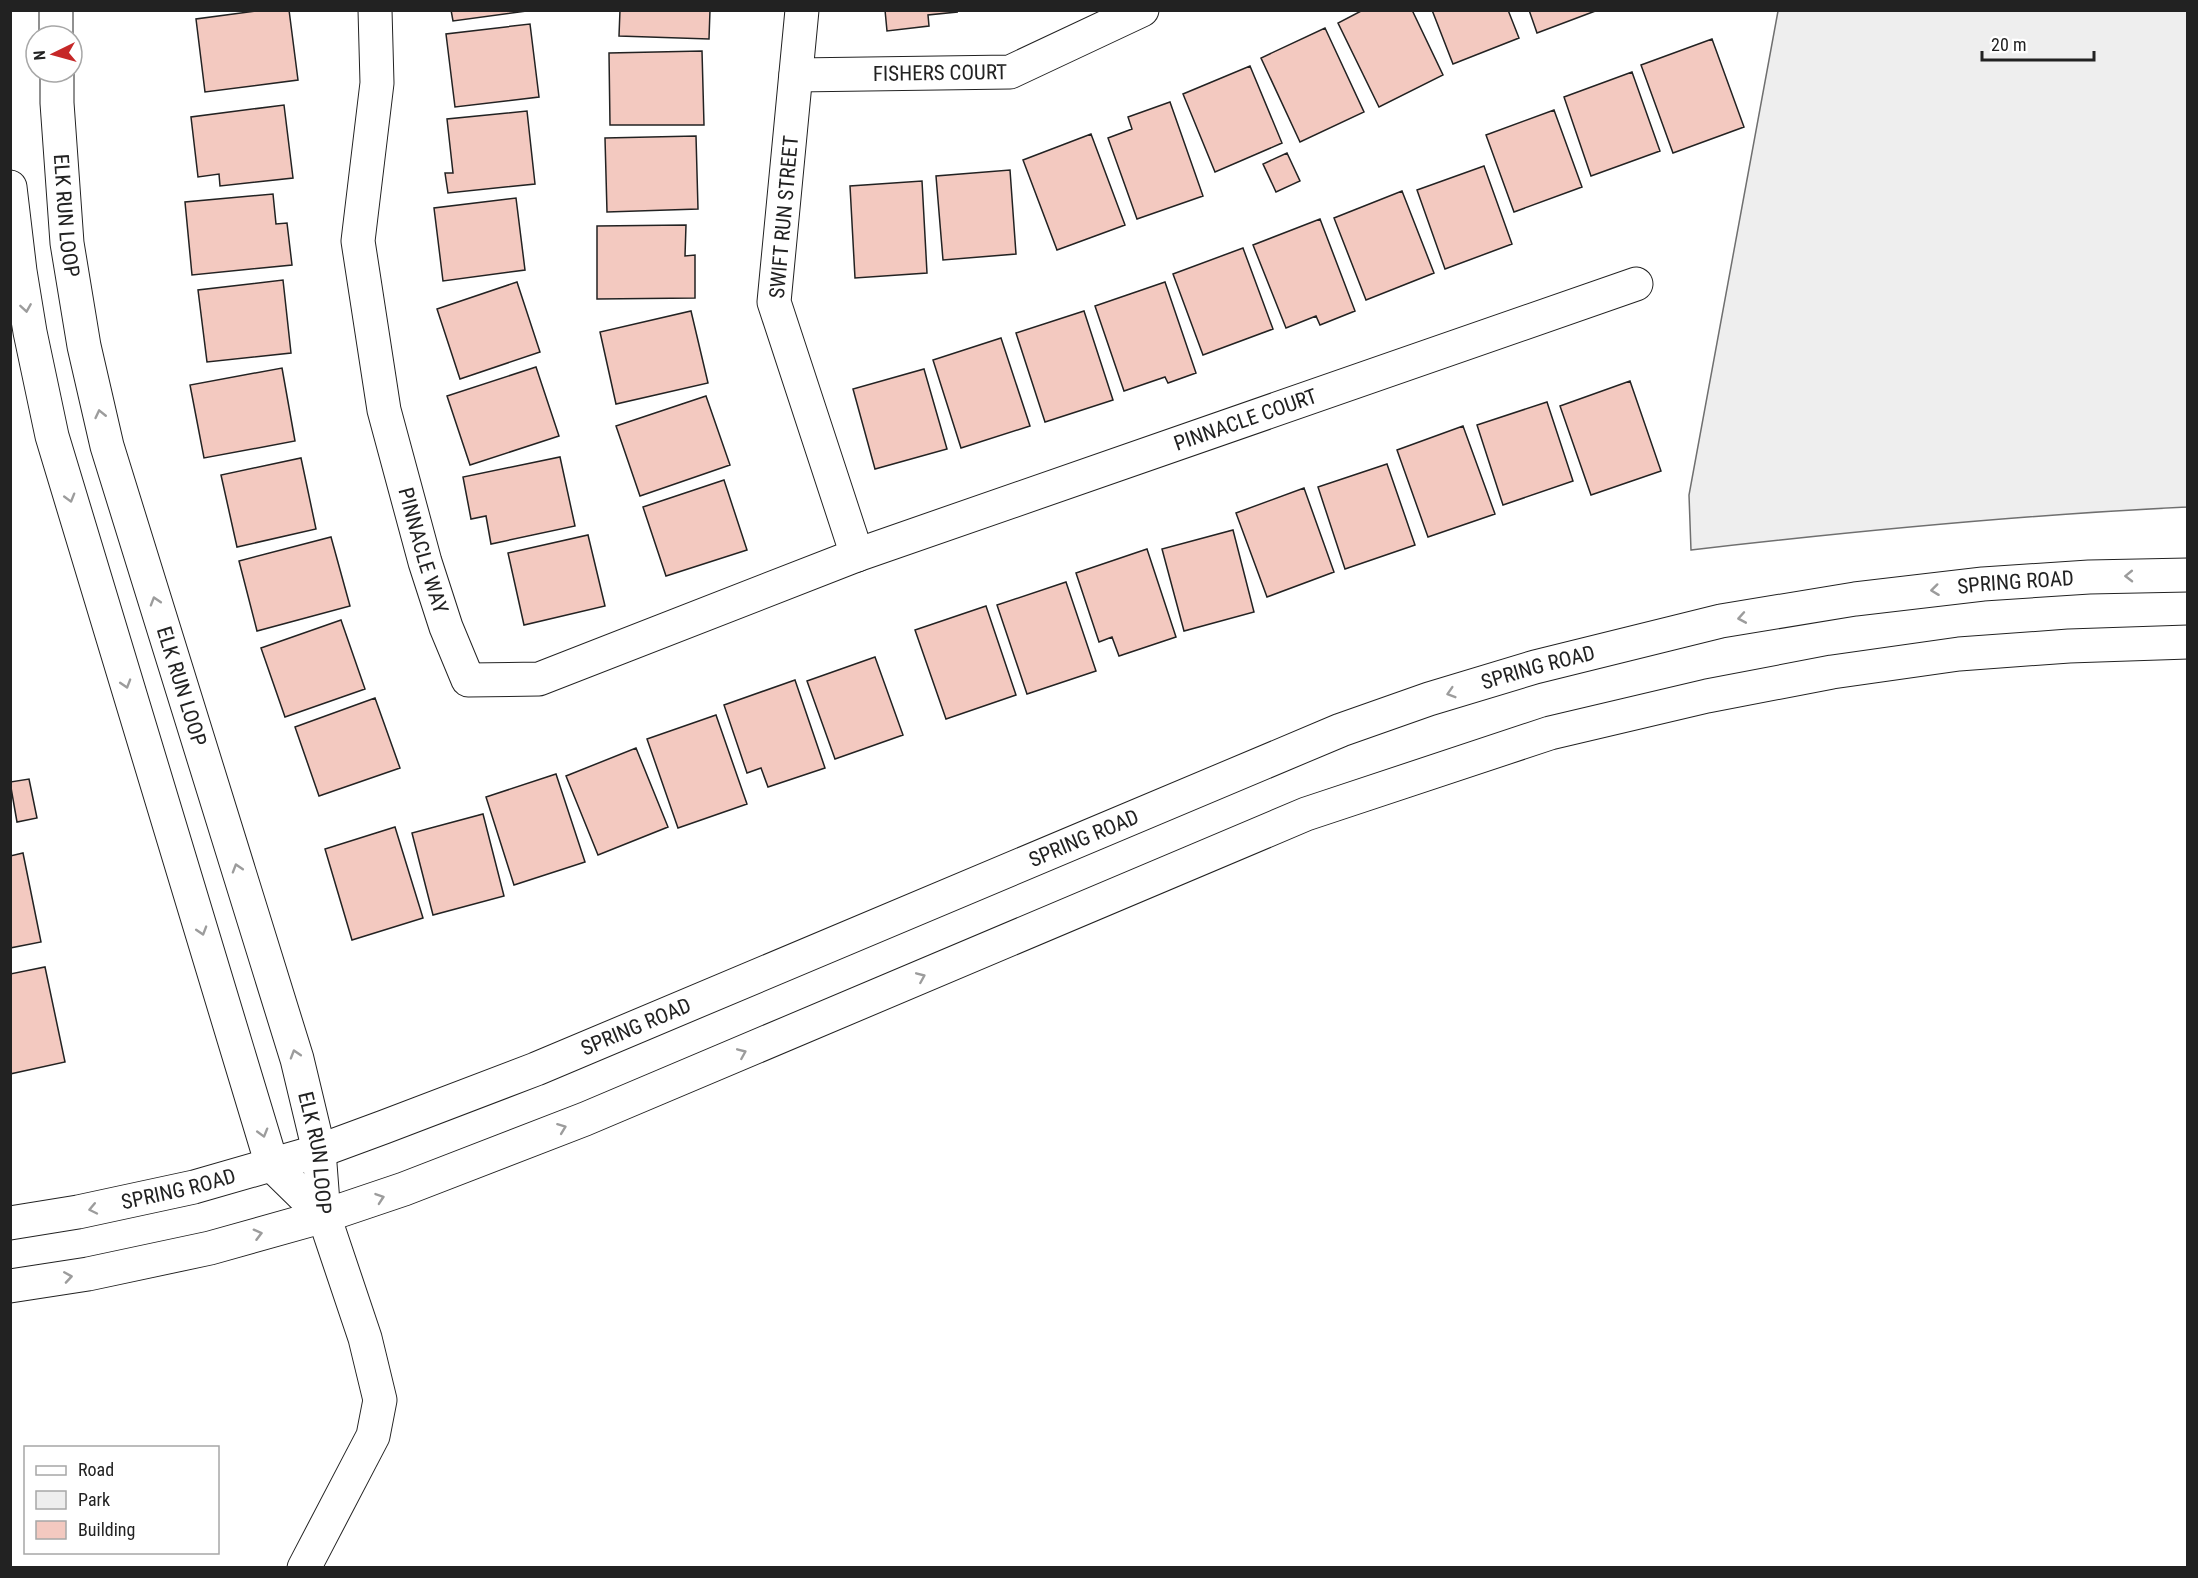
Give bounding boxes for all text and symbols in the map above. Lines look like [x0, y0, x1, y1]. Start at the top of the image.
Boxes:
north arrow [24, 24, 84, 84]
scale bar [1982, 24, 2094, 62]
text: 20 m [1991, 34, 2026, 55]
text: N [30, 50, 49, 61]
street label: FISHERS COURT [873, 60, 1007, 86]
street label: SWIFT RUN STREET [765, 134, 803, 300]
street label: ELK RUN LOOP [49, 153, 84, 279]
one-way arrow [19, 303, 31, 312]
street label: PINNACLE COURT [1171, 384, 1320, 456]
one-way arrow [94, 409, 107, 419]
street label: PINNACLE WAY [393, 485, 453, 617]
one-way arrow [63, 492, 75, 502]
street label: SPRING ROAD [1956, 566, 2075, 599]
one-way arrow [2125, 570, 2134, 583]
one-way arrow [1930, 583, 1939, 595]
one-way arrow [150, 596, 162, 607]
one-way arrow [1737, 611, 1747, 624]
street label: ELK RUN LOOP [152, 624, 211, 749]
street label: SPRING ROAD [1478, 641, 1597, 695]
one-way arrow [119, 678, 131, 689]
one-way arrow [1446, 685, 1457, 698]
street label: SPRING ROAD [1025, 805, 1142, 872]
one-way arrow [232, 863, 244, 874]
one-way arrow [195, 925, 207, 936]
one-way arrow [915, 972, 926, 984]
street label: SPRING ROAD [577, 993, 694, 1061]
one-way arrow [735, 1048, 746, 1060]
one-way arrow [290, 1049, 302, 1060]
street label: ELK RUN LOOP [293, 1089, 336, 1215]
one-way arrow [556, 1123, 567, 1135]
one-way arrow [256, 1127, 268, 1138]
street label: SPRING ROAD [119, 1164, 239, 1214]
one-way arrow [374, 1192, 385, 1205]
one-way arrow [88, 1202, 98, 1215]
one-way arrow [253, 1229, 263, 1242]
one-way arrow [63, 1271, 73, 1284]
legend [24, 1446, 219, 1554]
text: Road [78, 1459, 114, 1480]
text: Park [78, 1489, 110, 1510]
text: Building [78, 1519, 135, 1540]

